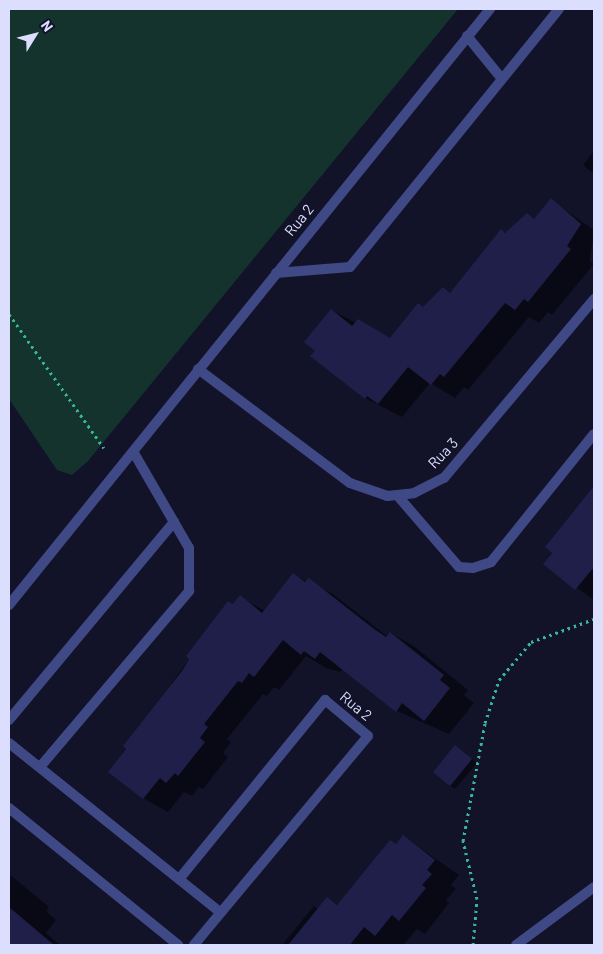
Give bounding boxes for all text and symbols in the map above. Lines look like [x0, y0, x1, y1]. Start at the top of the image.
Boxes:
north arrow [10, 10, 60, 60]
text: N [38, 17, 57, 35]
street label: Rua 2 [281, 200, 317, 240]
street label: Rua 3 [424, 434, 462, 472]
street label: Rua 2 [336, 688, 376, 724]

